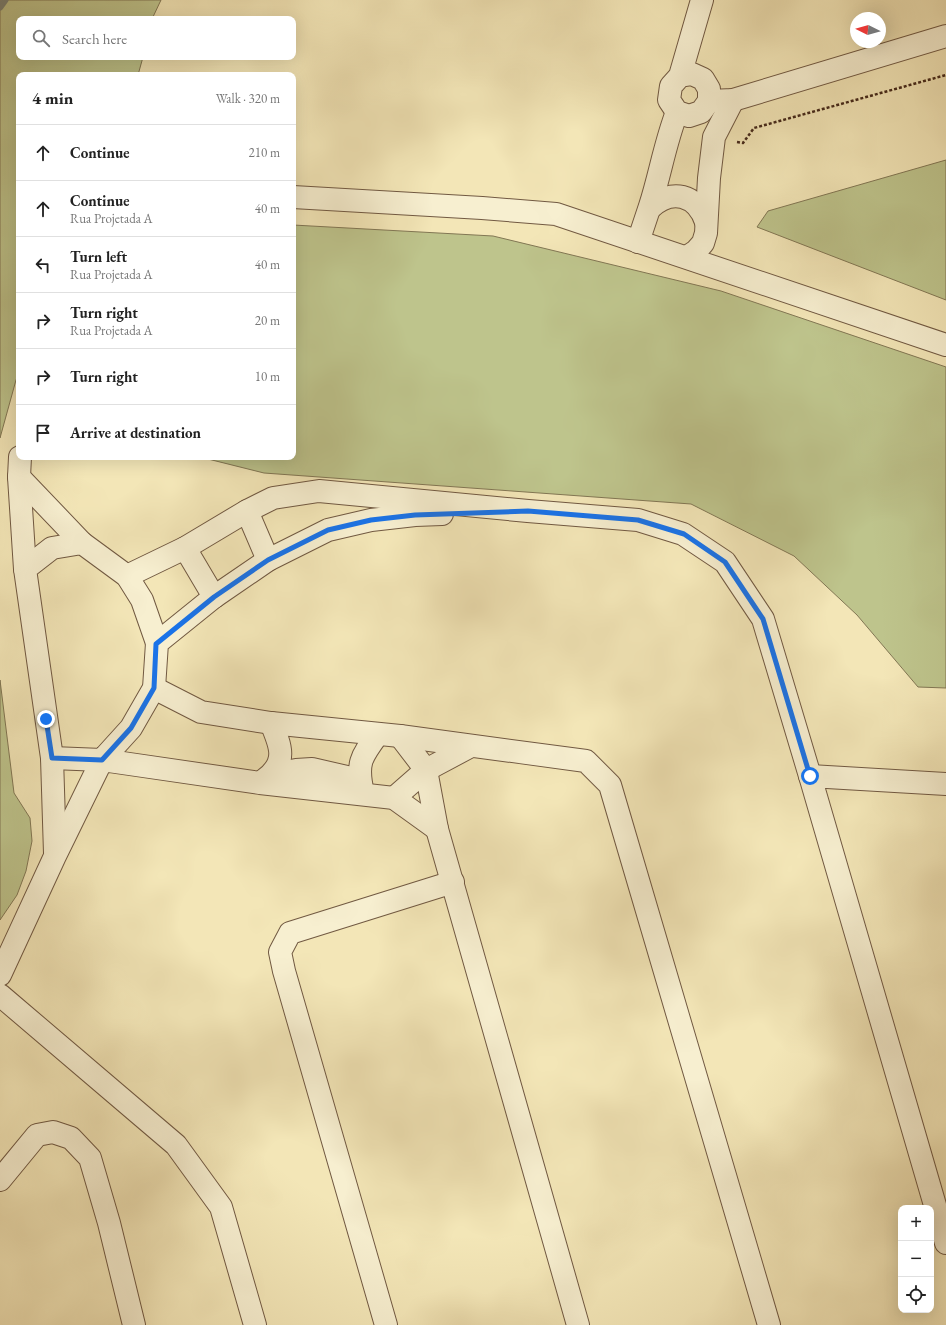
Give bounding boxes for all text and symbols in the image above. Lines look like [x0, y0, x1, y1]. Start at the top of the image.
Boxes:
north arrow [850, 12, 886, 48]
search box [16, 16, 296, 60]
icon: search [30, 27, 52, 49]
text: Search here [62, 29, 127, 48]
text: 4 min [32, 87, 73, 109]
text: Walk · 320 m [216, 90, 280, 107]
icon: ahead [32, 142, 54, 164]
text: Continue [70, 143, 130, 162]
text: 210 m [249, 144, 280, 161]
text: Continue [70, 191, 130, 210]
icon: ahead [32, 198, 54, 220]
text: 40 m [255, 200, 280, 217]
text: Rua Projetada A [70, 210, 153, 227]
text: Turn left [70, 247, 127, 266]
icon: left [32, 254, 54, 276]
text: 40 m [255, 256, 280, 273]
text: Rua Projetada A [70, 266, 153, 283]
text: Turn right [70, 303, 138, 322]
icon: right [32, 310, 54, 332]
text: 20 m [255, 312, 280, 329]
text: Rua Projetada A [70, 322, 153, 339]
icon: right [32, 366, 54, 388]
text: Turn right [70, 367, 138, 386]
text: 10 m [255, 368, 280, 385]
icon: arrive [32, 422, 54, 444]
text: Arrive at destination [70, 423, 201, 442]
route end [37, 710, 55, 728]
route start [801, 767, 819, 785]
map controls [898, 1205, 934, 1313]
button: + [898, 1205, 934, 1241]
button: − [898, 1241, 934, 1277]
button: locate [898, 1277, 934, 1313]

